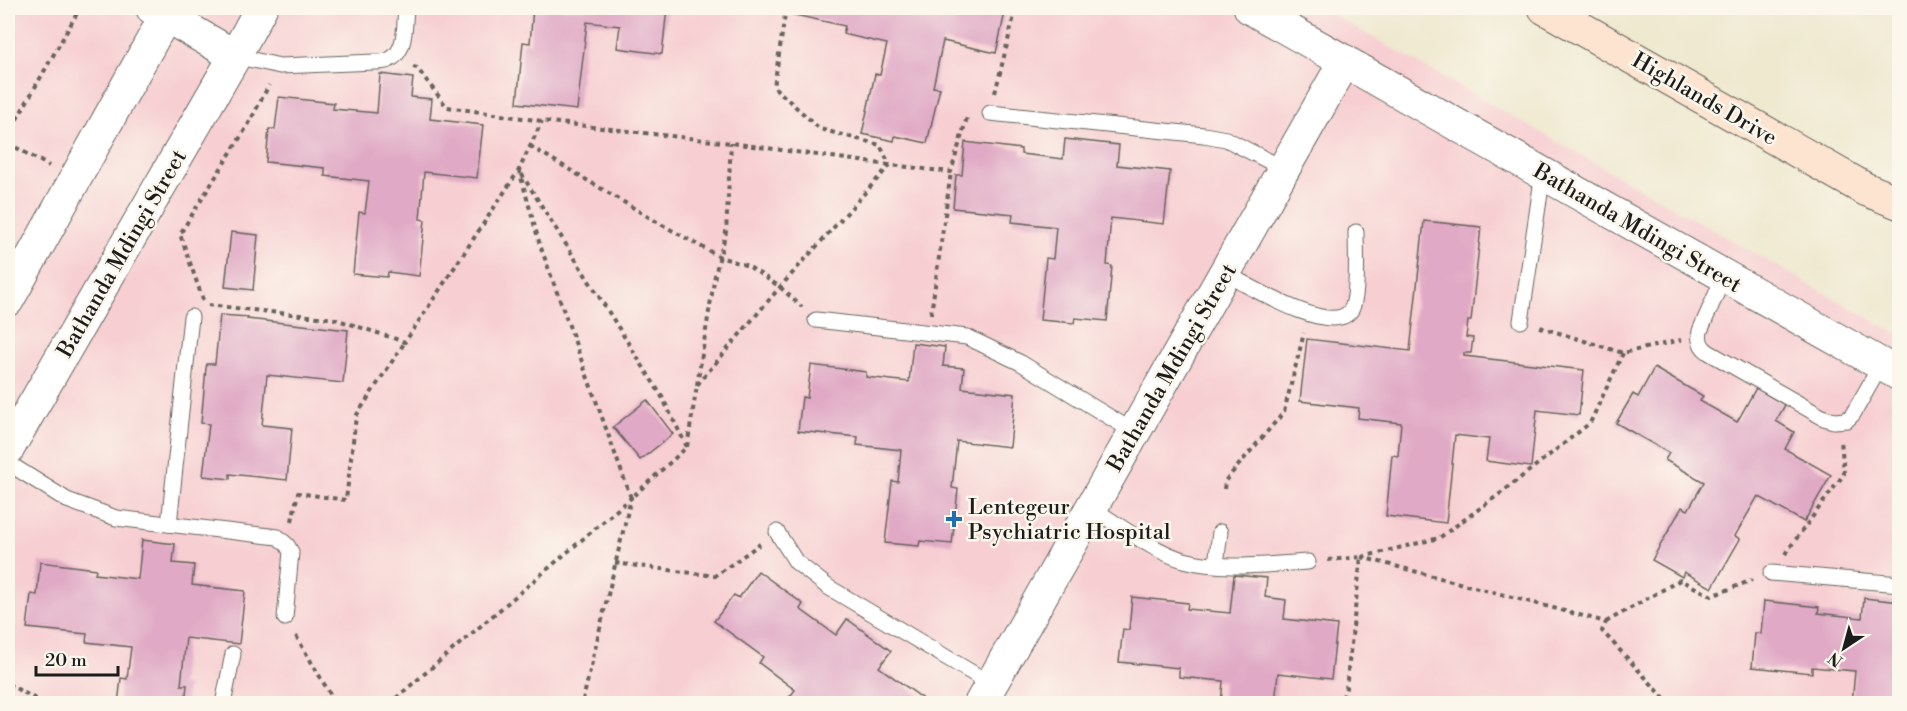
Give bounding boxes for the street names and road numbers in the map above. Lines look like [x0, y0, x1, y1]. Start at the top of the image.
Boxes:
street label: Highlands Drive [1627, 47, 1782, 152]
street label: Bathanda Mdingi Street [51, 145, 193, 363]
street label: Bathanda Mdingi Street [1528, 157, 1746, 299]
street label: Bathanda Mdingi Street [1101, 259, 1243, 477]

